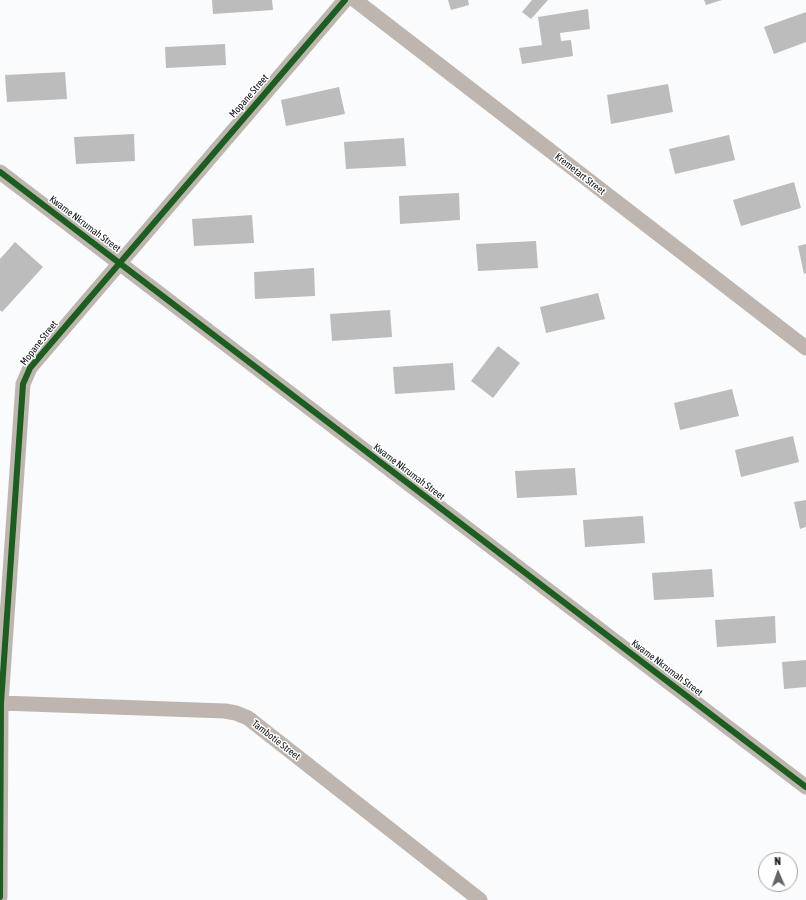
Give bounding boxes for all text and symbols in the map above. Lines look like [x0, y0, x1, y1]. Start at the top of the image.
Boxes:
street label: Mopane Street [227, 72, 271, 120]
street label: Kremetart Street [552, 151, 608, 197]
street label: Kwame Nkrumah Street [47, 193, 123, 255]
street label: Mopane Street [18, 318, 60, 368]
street label: Kwame Nkrumah Street [371, 441, 447, 503]
street label: Kwame Nkrumah Street [629, 637, 705, 699]
street label: Tambotie Street [249, 717, 303, 763]
north arrow [758, 852, 798, 892]
text: N [774, 855, 781, 867]

